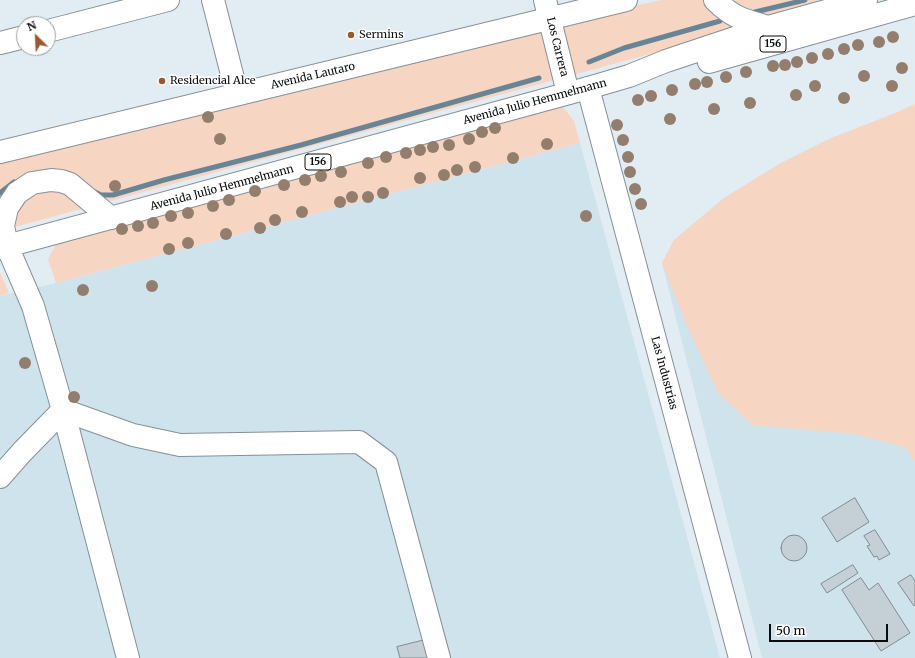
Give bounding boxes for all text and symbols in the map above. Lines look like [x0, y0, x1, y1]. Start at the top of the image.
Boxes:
north arrow [16, 16, 56, 56]
street label: Los Carrera [543, 16, 571, 78]
text: N [25, 18, 38, 34]
place label: Sermins [359, 28, 404, 42]
marker: Sermins [346, 30, 356, 40]
road number: 156 [760, 36, 786, 52]
street label: Avenida Lautaro [270, 60, 356, 92]
place label: Residencial Alce [170, 74, 256, 88]
marker: Residencial Alce [157, 76, 167, 86]
street label: Avenida Julio Hemmelmann [462, 76, 608, 128]
road number: 156 [305, 154, 331, 170]
street label: Avenida Julio Hemmelmann [149, 162, 295, 214]
street label: Las Industrias [648, 335, 680, 411]
scale bar [771, 616, 890, 642]
text: 50 m [776, 623, 805, 638]

